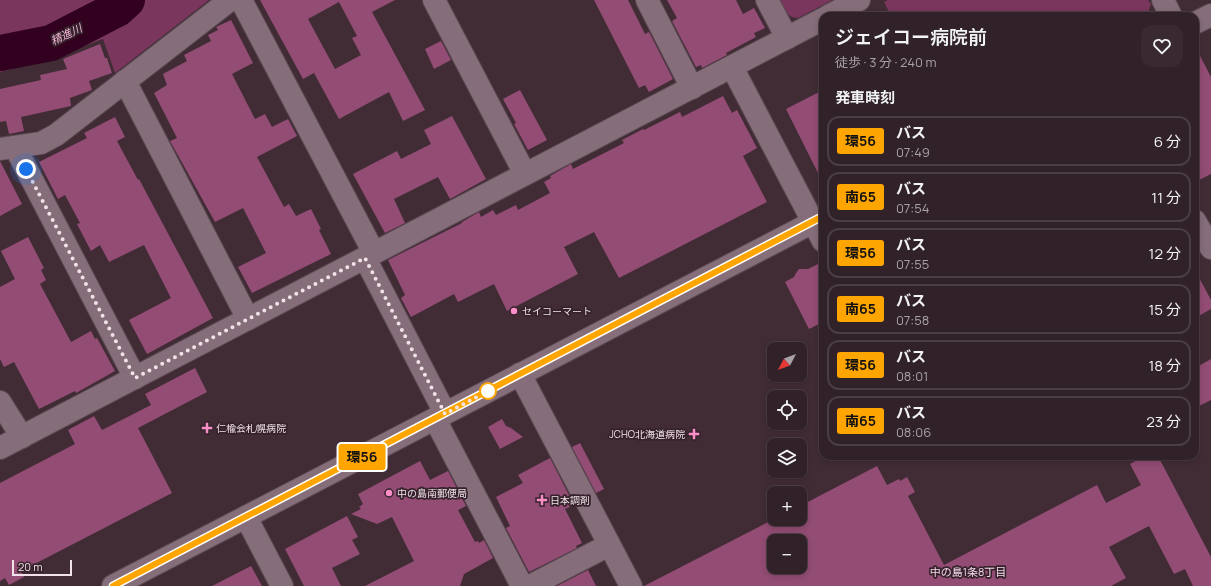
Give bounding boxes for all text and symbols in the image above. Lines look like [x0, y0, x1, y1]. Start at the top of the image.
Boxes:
water label: 精進川 [48, 20, 85, 48]
text: ジェイコー病院前 [835, 24, 987, 50]
button: heart [1141, 25, 1183, 67]
text: 徒歩 · 3 分 · 240 m [835, 53, 936, 71]
text: 発車時刻 [835, 87, 895, 108]
text: バス [896, 122, 926, 143]
text: 環56 [845, 131, 876, 150]
text: 6 分 [1154, 131, 1181, 152]
text: 07:49 [896, 143, 930, 161]
your location [16, 159, 36, 179]
text: バス [896, 178, 926, 199]
text: 南65 [845, 187, 876, 206]
text: 11 分 [1151, 187, 1181, 208]
text: 07:54 [896, 199, 929, 217]
text: バス [896, 234, 926, 255]
text: 環56 [845, 243, 876, 262]
text: 12 分 [1149, 243, 1181, 264]
text: 07:55 [896, 255, 929, 273]
text: バス [896, 290, 926, 311]
text: 南65 [845, 299, 876, 318]
text: 15 分 [1148, 299, 1181, 320]
place label: セイコーマート [522, 304, 592, 318]
marker: セイコーマート [509, 306, 519, 316]
text: 07:58 [896, 311, 929, 329]
north arrow [767, 342, 807, 382]
map controls [767, 342, 807, 574]
text: バス [896, 346, 926, 367]
text: 環56 [845, 355, 876, 374]
text: 18 分 [1148, 355, 1181, 376]
text: 08:01 [896, 367, 928, 385]
unlabelled marker [479, 382, 497, 400]
button: locate [767, 390, 807, 430]
text: バス [896, 402, 926, 423]
text: 南65 [845, 411, 876, 430]
text: 23 分 [1146, 411, 1181, 432]
place label: 仁楡会札幌病院 [216, 421, 286, 435]
marker: 仁楡会札幌病院 [201, 422, 213, 434]
text: 08:06 [896, 423, 931, 441]
place label: JCHO北海道病院 [609, 427, 685, 441]
marker: JCHO北海道病院 [688, 428, 700, 440]
button: layers [767, 438, 807, 478]
line badge: 環56 [339, 444, 385, 470]
text: 環56 [347, 447, 377, 466]
place label: 中の島南郵便局 [397, 486, 467, 500]
button: + [767, 486, 807, 526]
marker: 中の島南郵便局 [384, 488, 394, 498]
place label: 日本調剤 [550, 493, 590, 507]
marker: 日本調剤 [537, 495, 547, 505]
button: − [767, 534, 807, 574]
scale bar [12, 558, 72, 577]
text: 20 m [18, 559, 43, 574]
district label: 中の島1条8丁目 [930, 564, 1006, 579]

